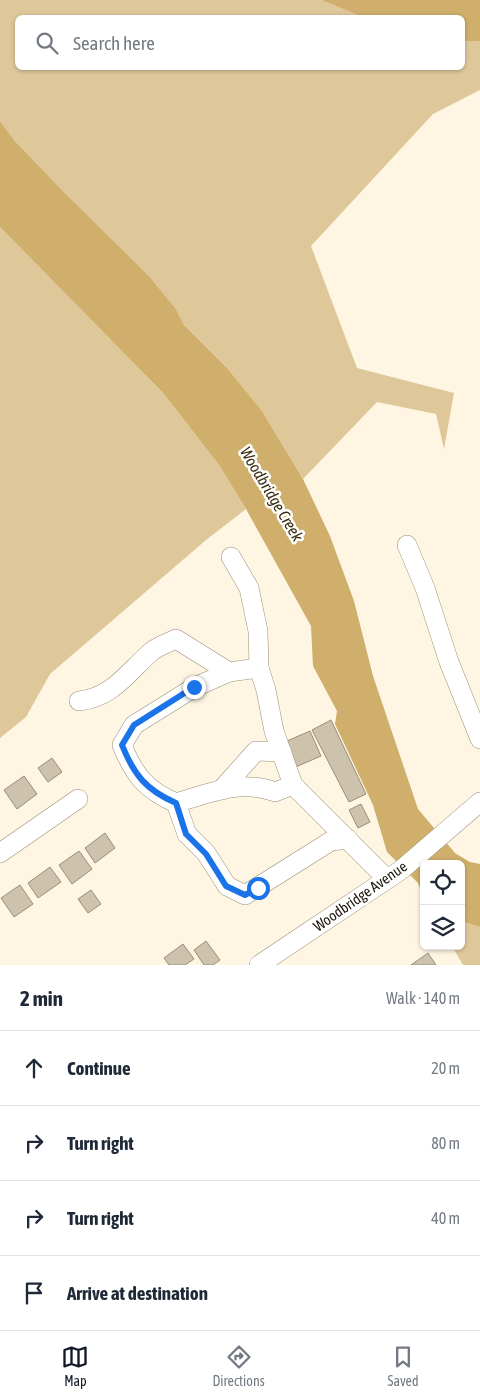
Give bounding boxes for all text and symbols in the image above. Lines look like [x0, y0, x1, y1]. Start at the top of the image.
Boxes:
search box [15, 15, 465, 70]
icon: search [33, 29, 61, 57]
text: Search here [73, 32, 155, 54]
water label: Woodbridge Creek [236, 444, 308, 546]
route end [183, 676, 206, 699]
street label: Woodbridge Avenue [310, 857, 410, 935]
map controls [420, 860, 465, 950]
button: locate [420, 860, 465, 905]
route start [247, 877, 270, 900]
button: layers [420, 905, 465, 950]
text: 2 min [20, 986, 63, 1010]
text: Walk · 140 m [386, 989, 460, 1007]
icon: ahead [20, 1054, 48, 1082]
text: Continue [67, 1057, 131, 1079]
text: 20 m [431, 1059, 460, 1077]
icon: right [20, 1129, 48, 1157]
text: Turn right [67, 1132, 134, 1154]
text: 80 m [431, 1134, 460, 1152]
icon: right [20, 1204, 48, 1232]
text: Turn right [67, 1207, 134, 1229]
text: 40 m [431, 1209, 460, 1227]
icon: arrive [20, 1279, 48, 1307]
text: Arrive at destination [67, 1282, 208, 1304]
tab: Map [61, 1343, 89, 1389]
tab: Directions [212, 1343, 265, 1389]
tab: Saved [388, 1343, 419, 1389]

